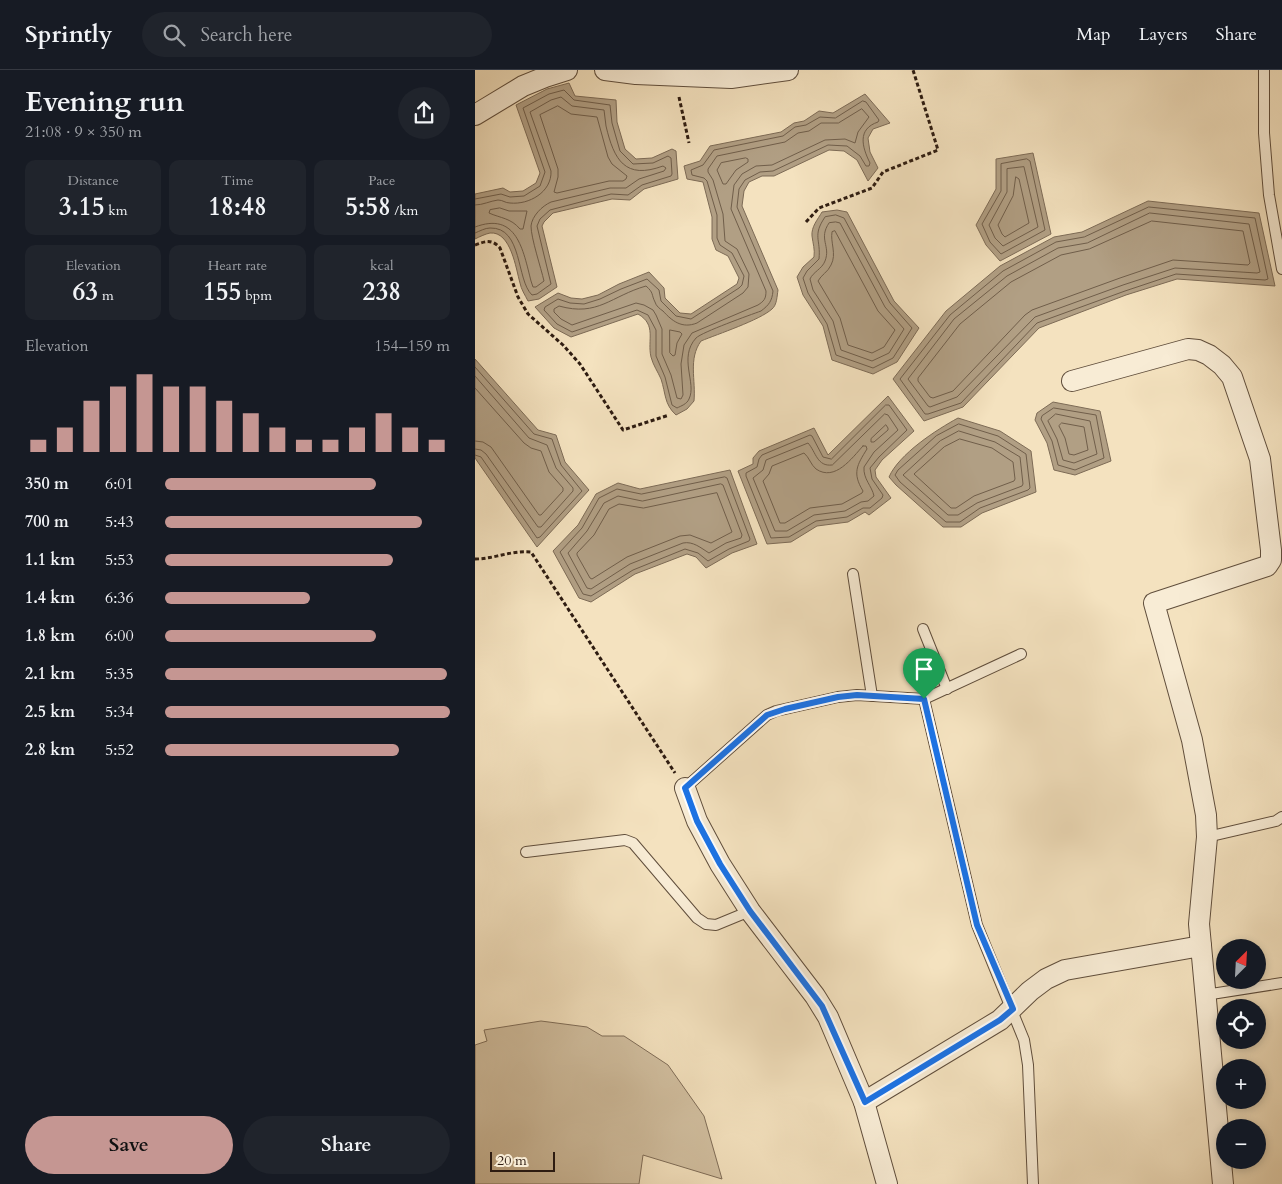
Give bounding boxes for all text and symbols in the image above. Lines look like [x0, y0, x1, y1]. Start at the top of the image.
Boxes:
search box [142, 12, 492, 57]
text: Sprintly [25, 18, 112, 51]
icon: search [160, 21, 188, 49]
text: Search here [200, 22, 292, 48]
text: Map [1076, 22, 1111, 47]
text: Layers [1139, 22, 1188, 47]
text: Share [1216, 22, 1257, 47]
text: Evening run [25, 83, 184, 121]
button: share [398, 87, 450, 139]
text: 21:08 · 9 × 350 m [25, 121, 142, 143]
text: Distance [68, 171, 119, 190]
text: Time [221, 171, 254, 190]
text: Pace [368, 171, 395, 190]
text: 3.15 [59, 190, 104, 224]
text: 18:48 [208, 190, 267, 224]
text: 5:58 [345, 190, 391, 224]
text: km [104, 201, 128, 220]
text: /km [391, 201, 418, 220]
text: Elevation [65, 256, 121, 275]
text: Heart rate [208, 256, 267, 275]
text: kcal [370, 256, 394, 275]
text: 63 [73, 275, 98, 309]
text: 155 [203, 275, 241, 309]
text: 238 [363, 275, 401, 309]
text: m [98, 286, 114, 305]
text: bpm [241, 286, 272, 305]
text: Elevation [25, 335, 89, 357]
text: 154–159 m [374, 335, 450, 357]
text: 350 m [25, 473, 69, 495]
text: 6:01 [105, 473, 134, 495]
text: 700 m [25, 511, 69, 533]
text: 5:43 [105, 511, 134, 533]
text: 1.1 km [25, 549, 75, 571]
text: 5:53 [105, 549, 134, 571]
text: 1.4 km [25, 587, 75, 609]
text: 6:36 [105, 587, 134, 609]
text: 1.8 km [25, 625, 75, 647]
text: 6:00 [105, 625, 134, 647]
pin [903, 648, 945, 699]
icon: arrive [910, 655, 938, 683]
text: 2.1 km [25, 663, 75, 685]
text: 5:35 [105, 663, 134, 685]
text: 2.5 km [25, 701, 75, 723]
text: 5:34 [105, 701, 134, 723]
text: 2.8 km [25, 739, 75, 761]
text: 5:52 [105, 739, 134, 761]
north arrow [1216, 939, 1266, 989]
map controls [1216, 939, 1266, 1169]
button: locate [1216, 999, 1266, 1049]
button: + [1216, 1059, 1266, 1109]
button: Save [25, 1116, 233, 1174]
button: Share [243, 1116, 450, 1174]
button: − [1216, 1119, 1266, 1169]
scale bar [490, 1149, 555, 1172]
text: 20 m [497, 1151, 527, 1170]

